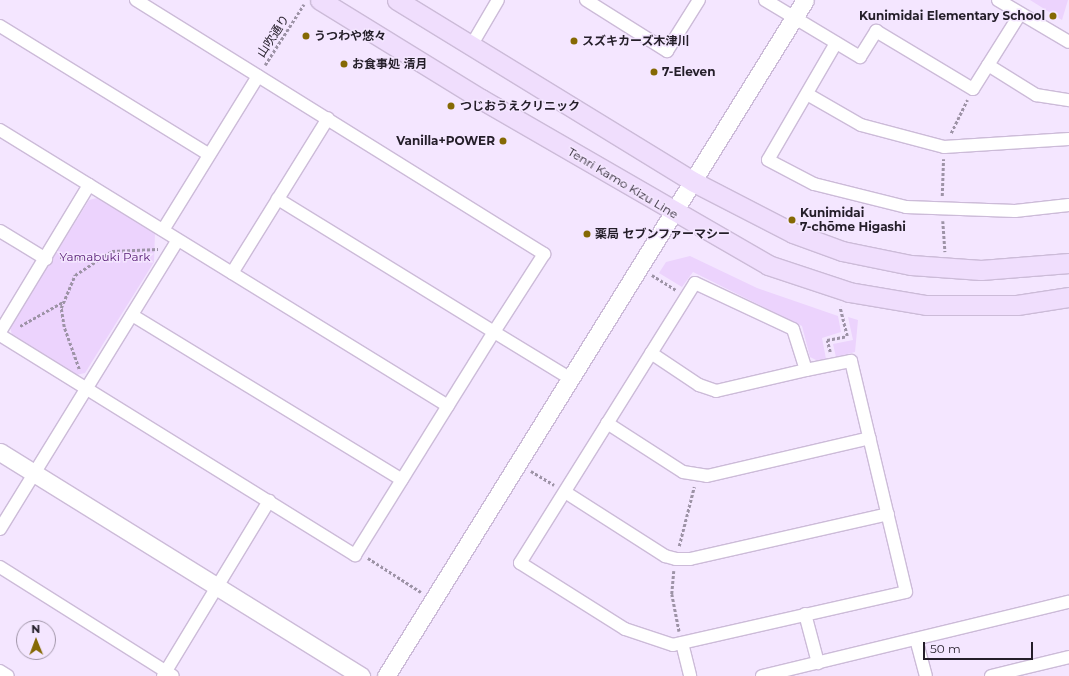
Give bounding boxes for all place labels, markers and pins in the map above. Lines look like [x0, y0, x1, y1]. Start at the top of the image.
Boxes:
place label: Kunimidai Elementary School [859, 9, 1045, 23]
marker: Kunimidai Elementary School [1048, 11, 1058, 21]
place label: うつわや悠々 [314, 29, 386, 43]
marker: うつわや悠々 [301, 31, 311, 41]
place label: スズキカーズ木津川 [582, 34, 690, 48]
marker: スズキカーズ木津川 [569, 36, 579, 46]
place label: お食事処 清月 [352, 57, 427, 71]
marker: お食事処 清月 [339, 59, 349, 69]
place label: 7-Eleven [662, 65, 715, 79]
marker: 7-Eleven [649, 67, 659, 77]
place label: つじおうえクリニック [460, 99, 580, 113]
marker: つじおうえクリニック [445, 100, 457, 112]
place label: Vanilla+POWER [396, 134, 495, 148]
marker: Vanilla+POWER [498, 136, 508, 146]
place label: Kunimidai 7-chōme Higashi [800, 206, 906, 234]
marker: Kunimidai 7-chōme Higashi [787, 215, 797, 225]
place label: 薬局 セブンファーマシー [595, 227, 730, 241]
marker: 薬局 セブンファーマシー [582, 229, 592, 239]

